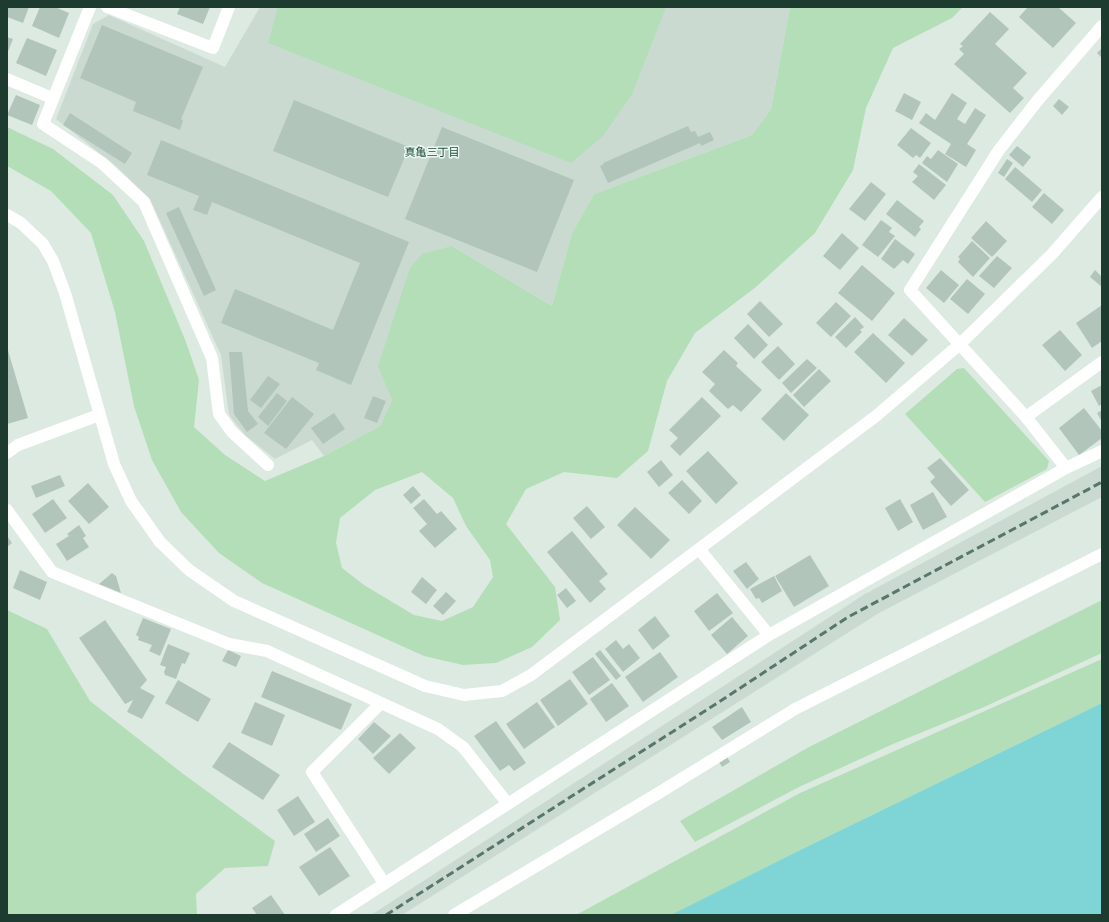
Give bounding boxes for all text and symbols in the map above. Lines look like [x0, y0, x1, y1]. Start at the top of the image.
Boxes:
district label: 真亀三丁目 [405, 146, 459, 160]

